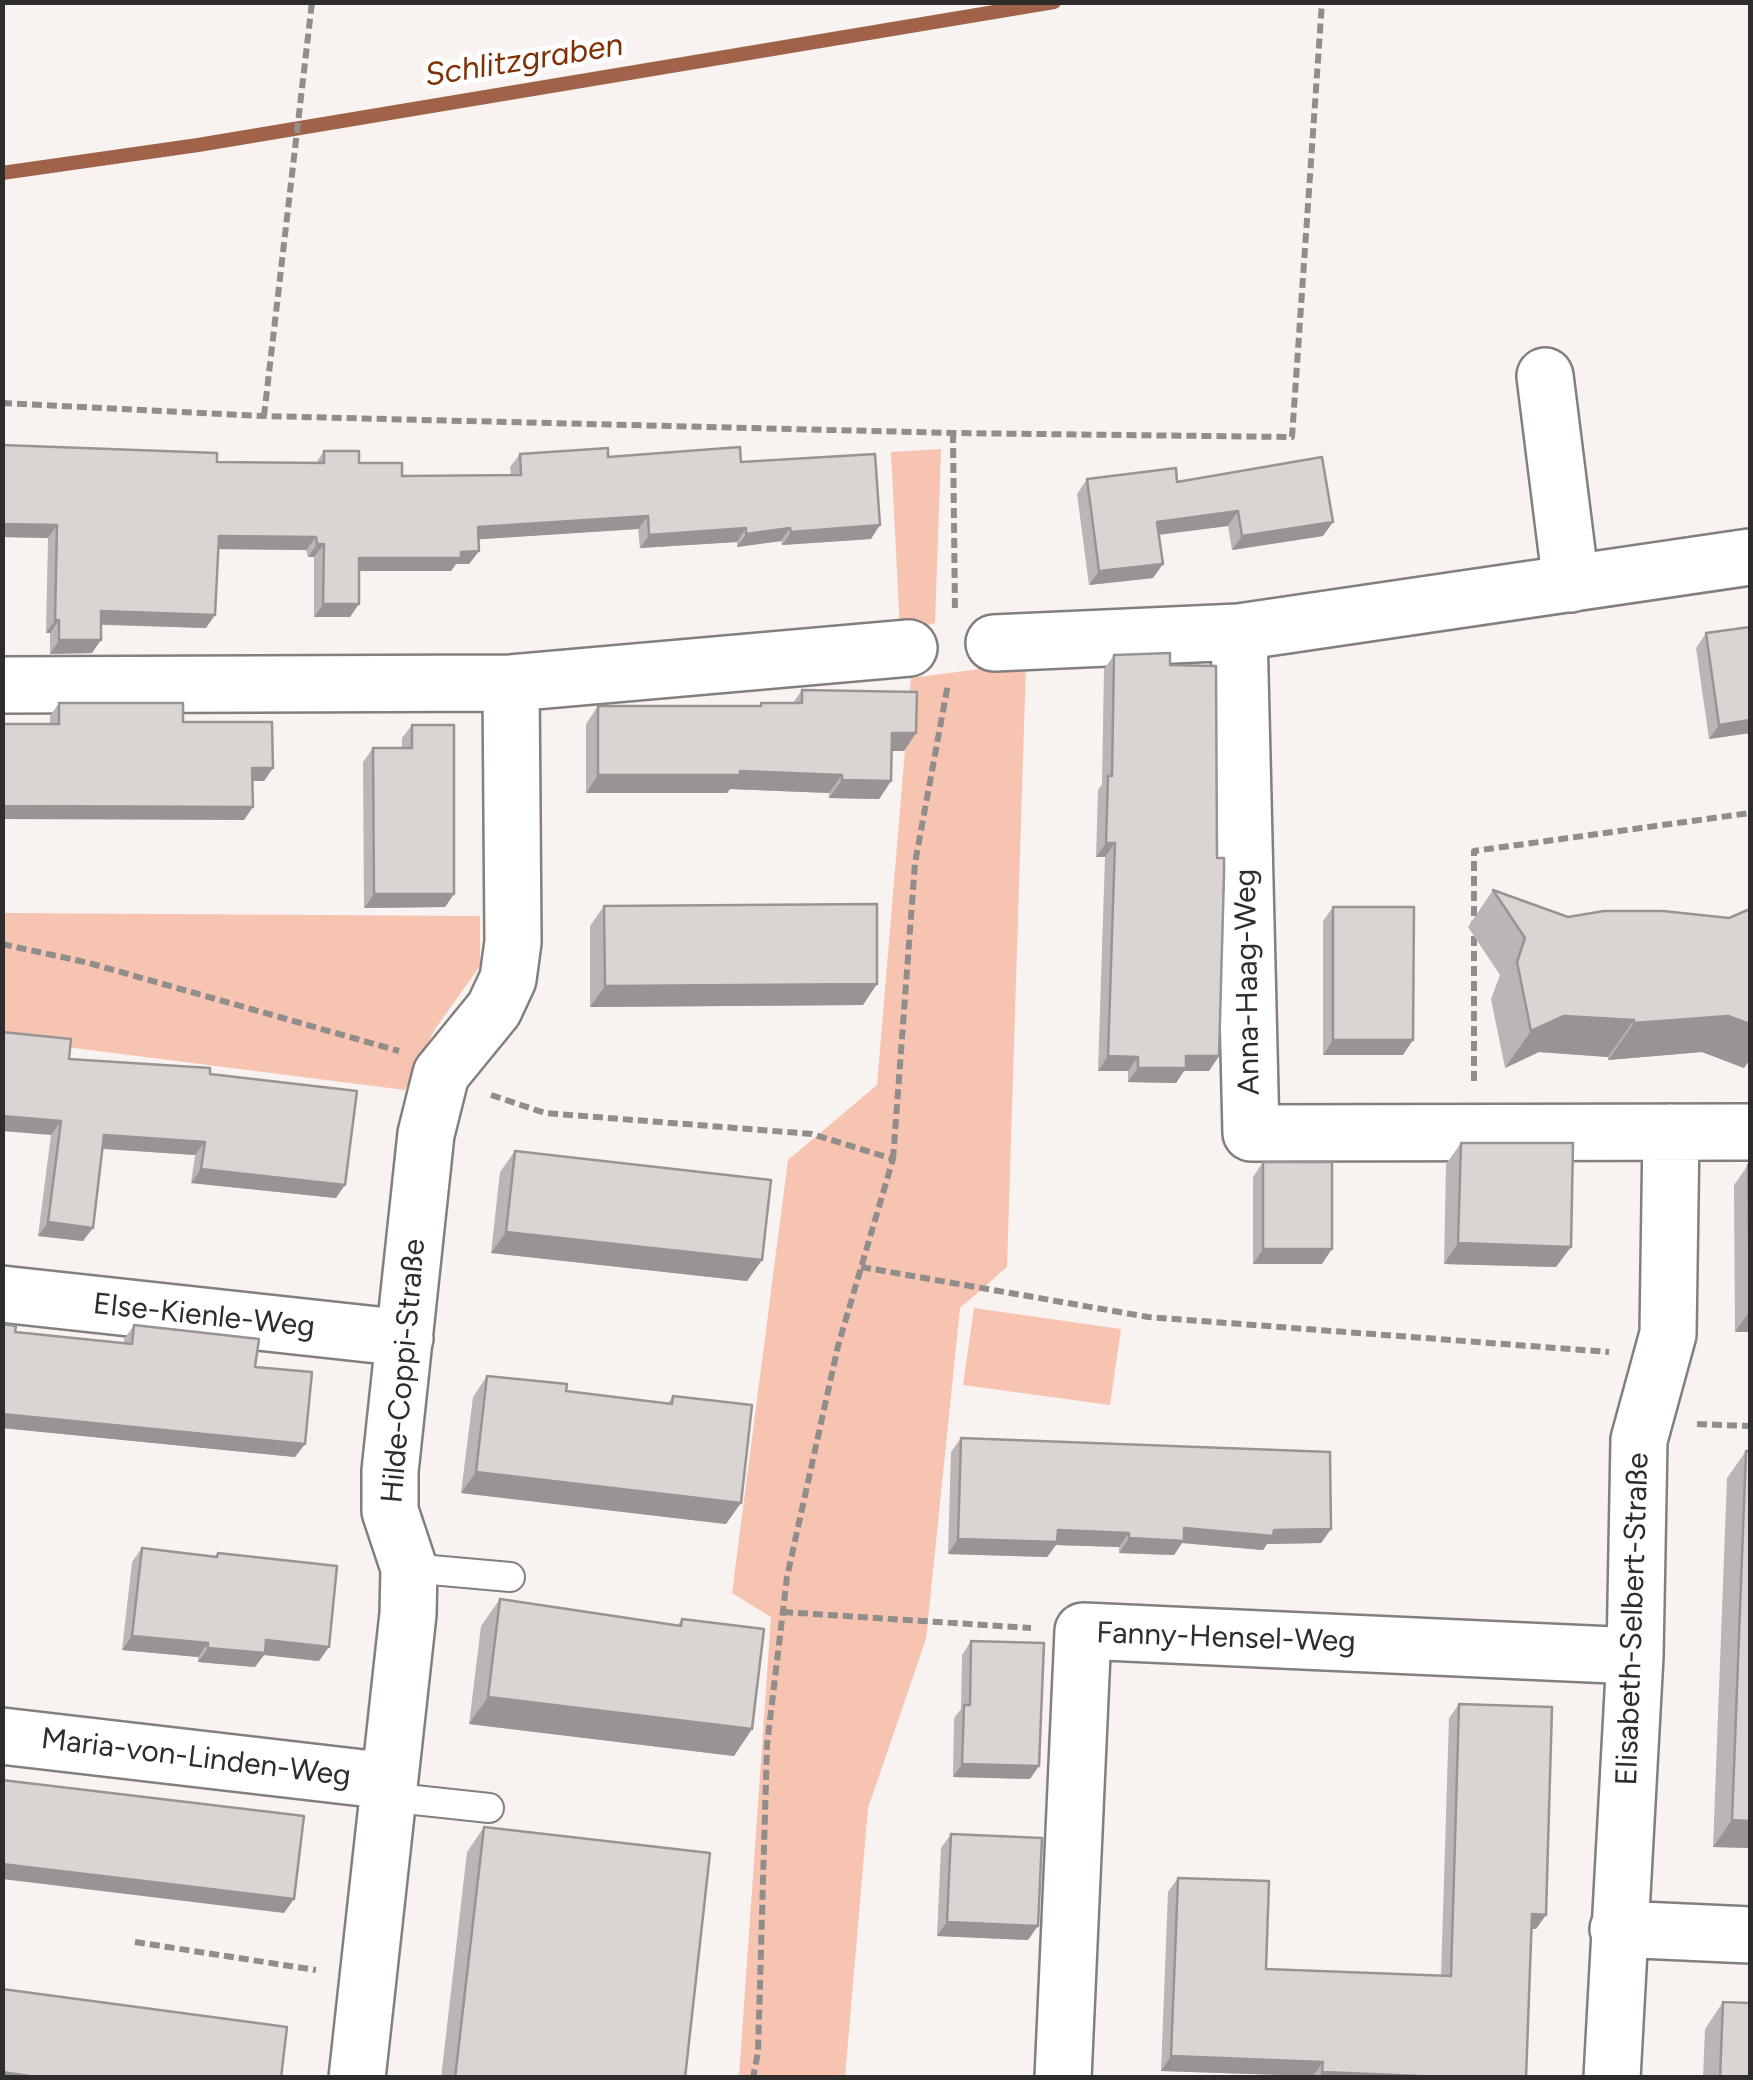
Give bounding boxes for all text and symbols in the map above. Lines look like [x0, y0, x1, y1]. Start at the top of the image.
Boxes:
water label: Schlitzgraben [422, 26, 626, 96]
street label: Anna-Haag-Weg [1228, 868, 1268, 1096]
street label: Hilde-Coppi-Straße [375, 1237, 433, 1505]
street label: Else-Kienle-Weg [91, 1286, 317, 1346]
street label: Elisabeth-Selbert-Straße [1609, 1452, 1657, 1786]
street label: Fanny-Hensel-Weg [1096, 1615, 1356, 1661]
street label: Maria-von-Linden-Weg [39, 1721, 353, 1795]

